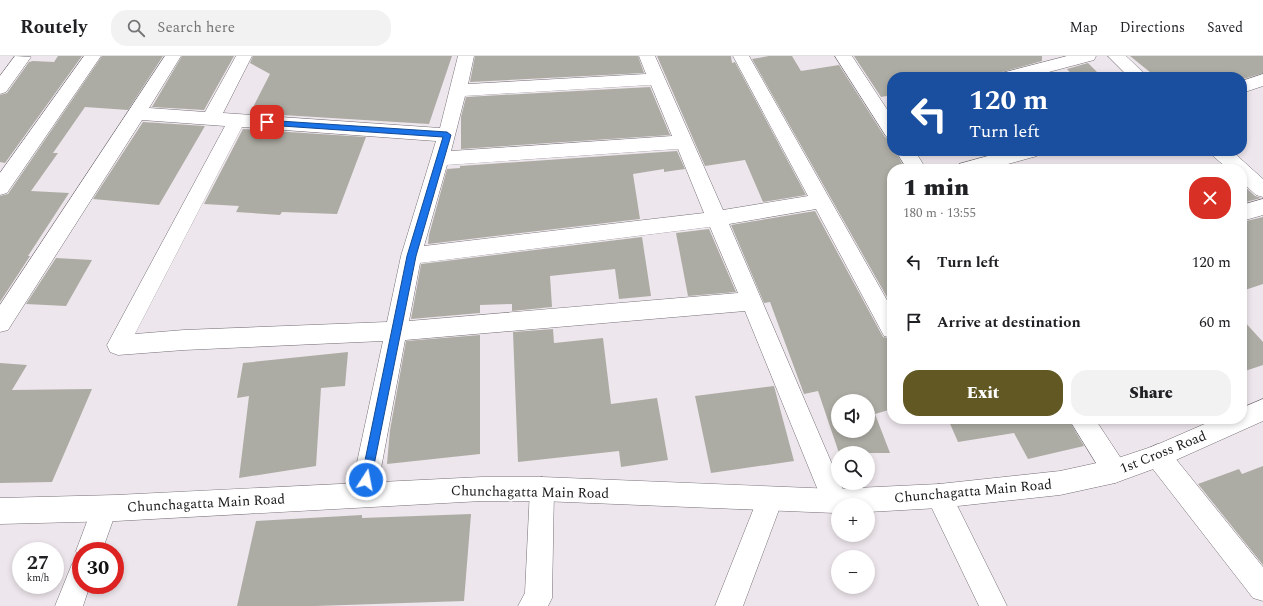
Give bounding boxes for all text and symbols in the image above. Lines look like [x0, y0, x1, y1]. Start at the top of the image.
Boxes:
search box [111, 10, 391, 46]
text: Routely [20, 13, 87, 42]
text: Search here [157, 16, 235, 39]
icon: search [125, 17, 147, 39]
text: Map [1070, 17, 1098, 38]
text: Directions [1120, 17, 1185, 38]
text: Saved [1207, 17, 1243, 38]
text: 120 m [969, 79, 1048, 122]
icon: left [903, 88, 955, 140]
pin [250, 105, 284, 139]
icon: arrive [256, 111, 278, 133]
text: Turn left [969, 118, 1040, 145]
text: 1 min [903, 170, 969, 206]
button: close [1189, 177, 1231, 219]
text: 180 m · 13:55 [903, 203, 976, 223]
icon: left [903, 251, 925, 273]
text: Turn left [937, 251, 999, 274]
text: 120 m [1192, 251, 1231, 274]
icon: arrive [903, 311, 925, 333]
text: Arrive at destination [937, 311, 1081, 334]
text: 60 m [1199, 311, 1231, 334]
button: Exit [903, 370, 1063, 416]
button: Share [1071, 370, 1231, 416]
map controls [831, 394, 875, 594]
button: sound [831, 394, 875, 438]
street label: 1st Cross Road [1117, 425, 1210, 479]
button: search [831, 446, 875, 490]
position arrow [345, 459, 387, 501]
street label: Chunchagatta Main Road [893, 474, 1053, 508]
street label: Chunchagatta Main Road [451, 480, 610, 504]
street label: Chunchagatta Main Road [126, 488, 286, 518]
button: + [831, 498, 875, 542]
speed limit sign: 30 [72, 542, 124, 594]
text: 27 [27, 548, 49, 578]
button: − [831, 550, 875, 594]
text: km/h [27, 570, 49, 586]

